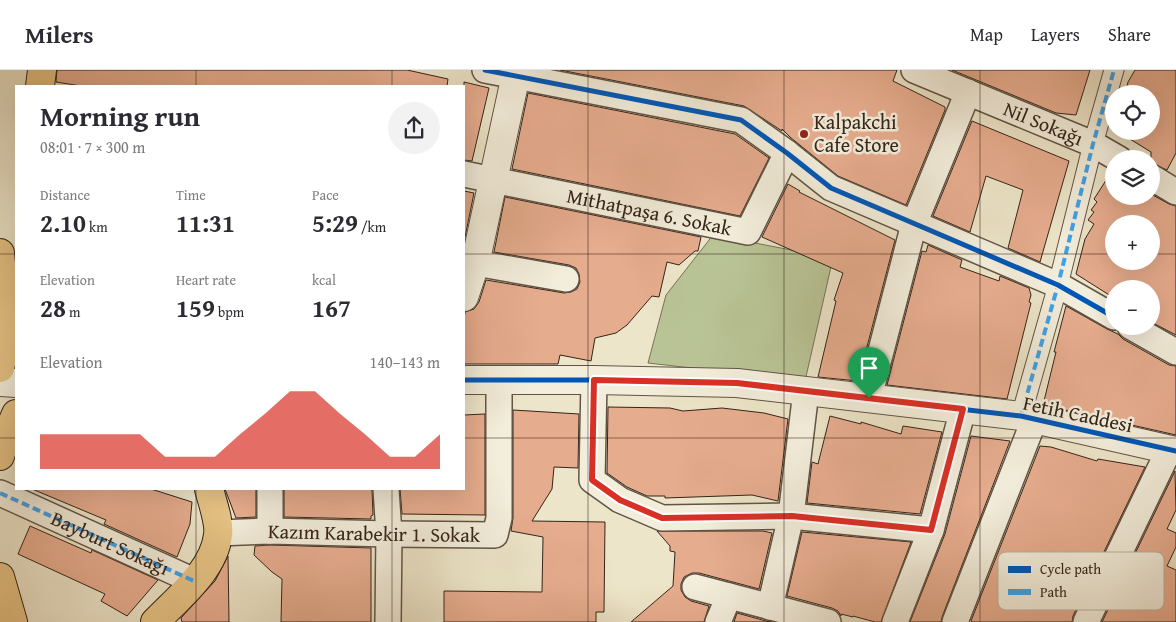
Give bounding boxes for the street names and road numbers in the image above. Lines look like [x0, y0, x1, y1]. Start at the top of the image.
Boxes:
street label: Nil Sokağı [999, 94, 1088, 153]
street label: Mithatpaşa 6. Sokak [564, 180, 735, 242]
street label: Fetih Caddesi [1021, 388, 1136, 439]
street label: Bayburt Sokağı [47, 503, 174, 582]
street label: Kazım Karabekir 1. Sokak [268, 516, 481, 549]

